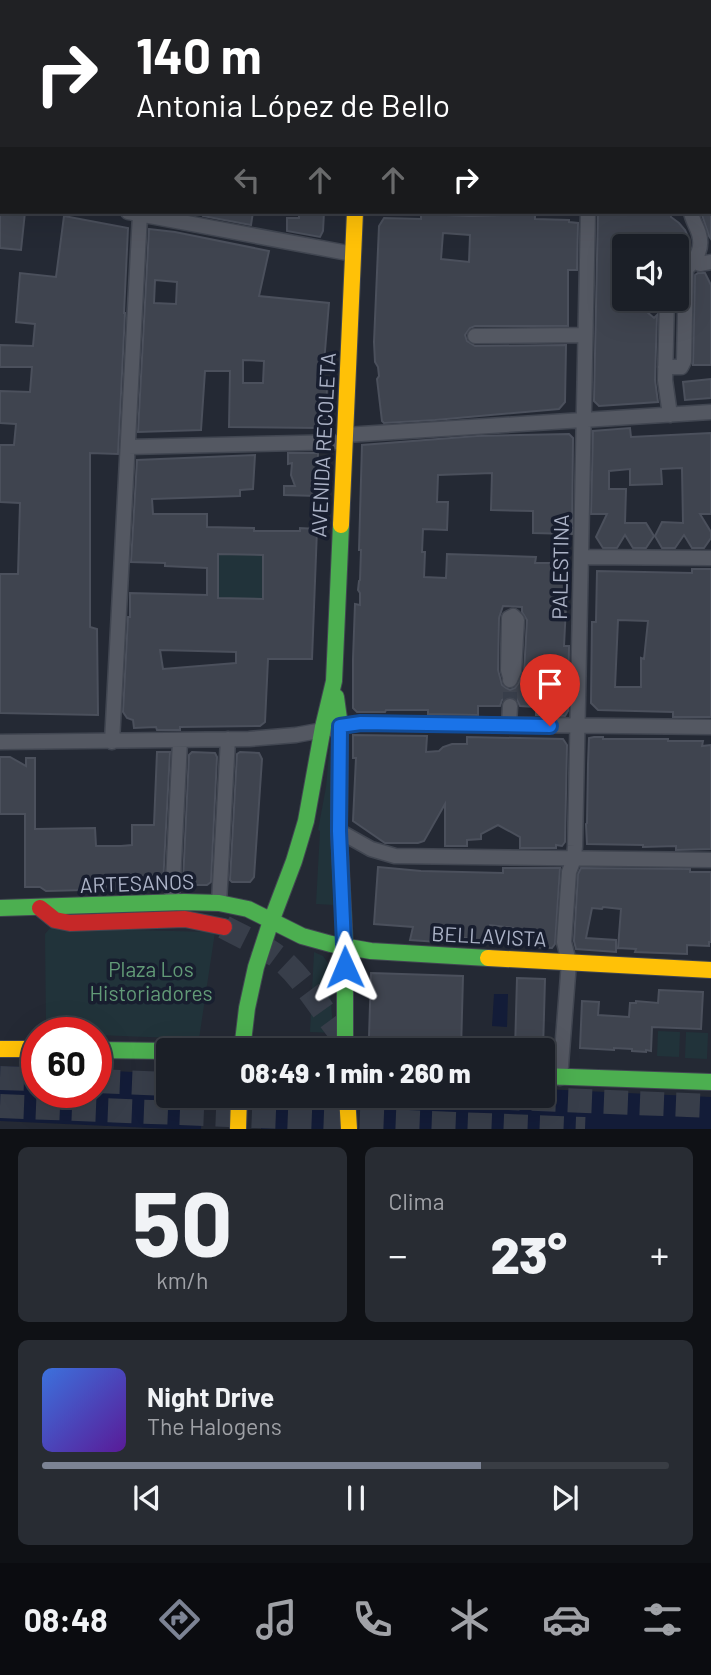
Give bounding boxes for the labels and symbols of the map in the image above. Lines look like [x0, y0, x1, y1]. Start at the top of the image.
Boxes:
street label: AVENIDA RECOLETA [305, 352, 340, 538]
street label: PALESTINA [546, 514, 573, 620]
pin [520, 654, 580, 726]
street label: ARTESANOS [79, 868, 195, 897]
street label: BELLAVISTA [431, 920, 548, 951]
position arrow [308, 930, 382, 1004]
park label: Plaza Los Historiadores [89, 956, 213, 1005]
speed limit sign: 60 [21, 1017, 112, 1108]

